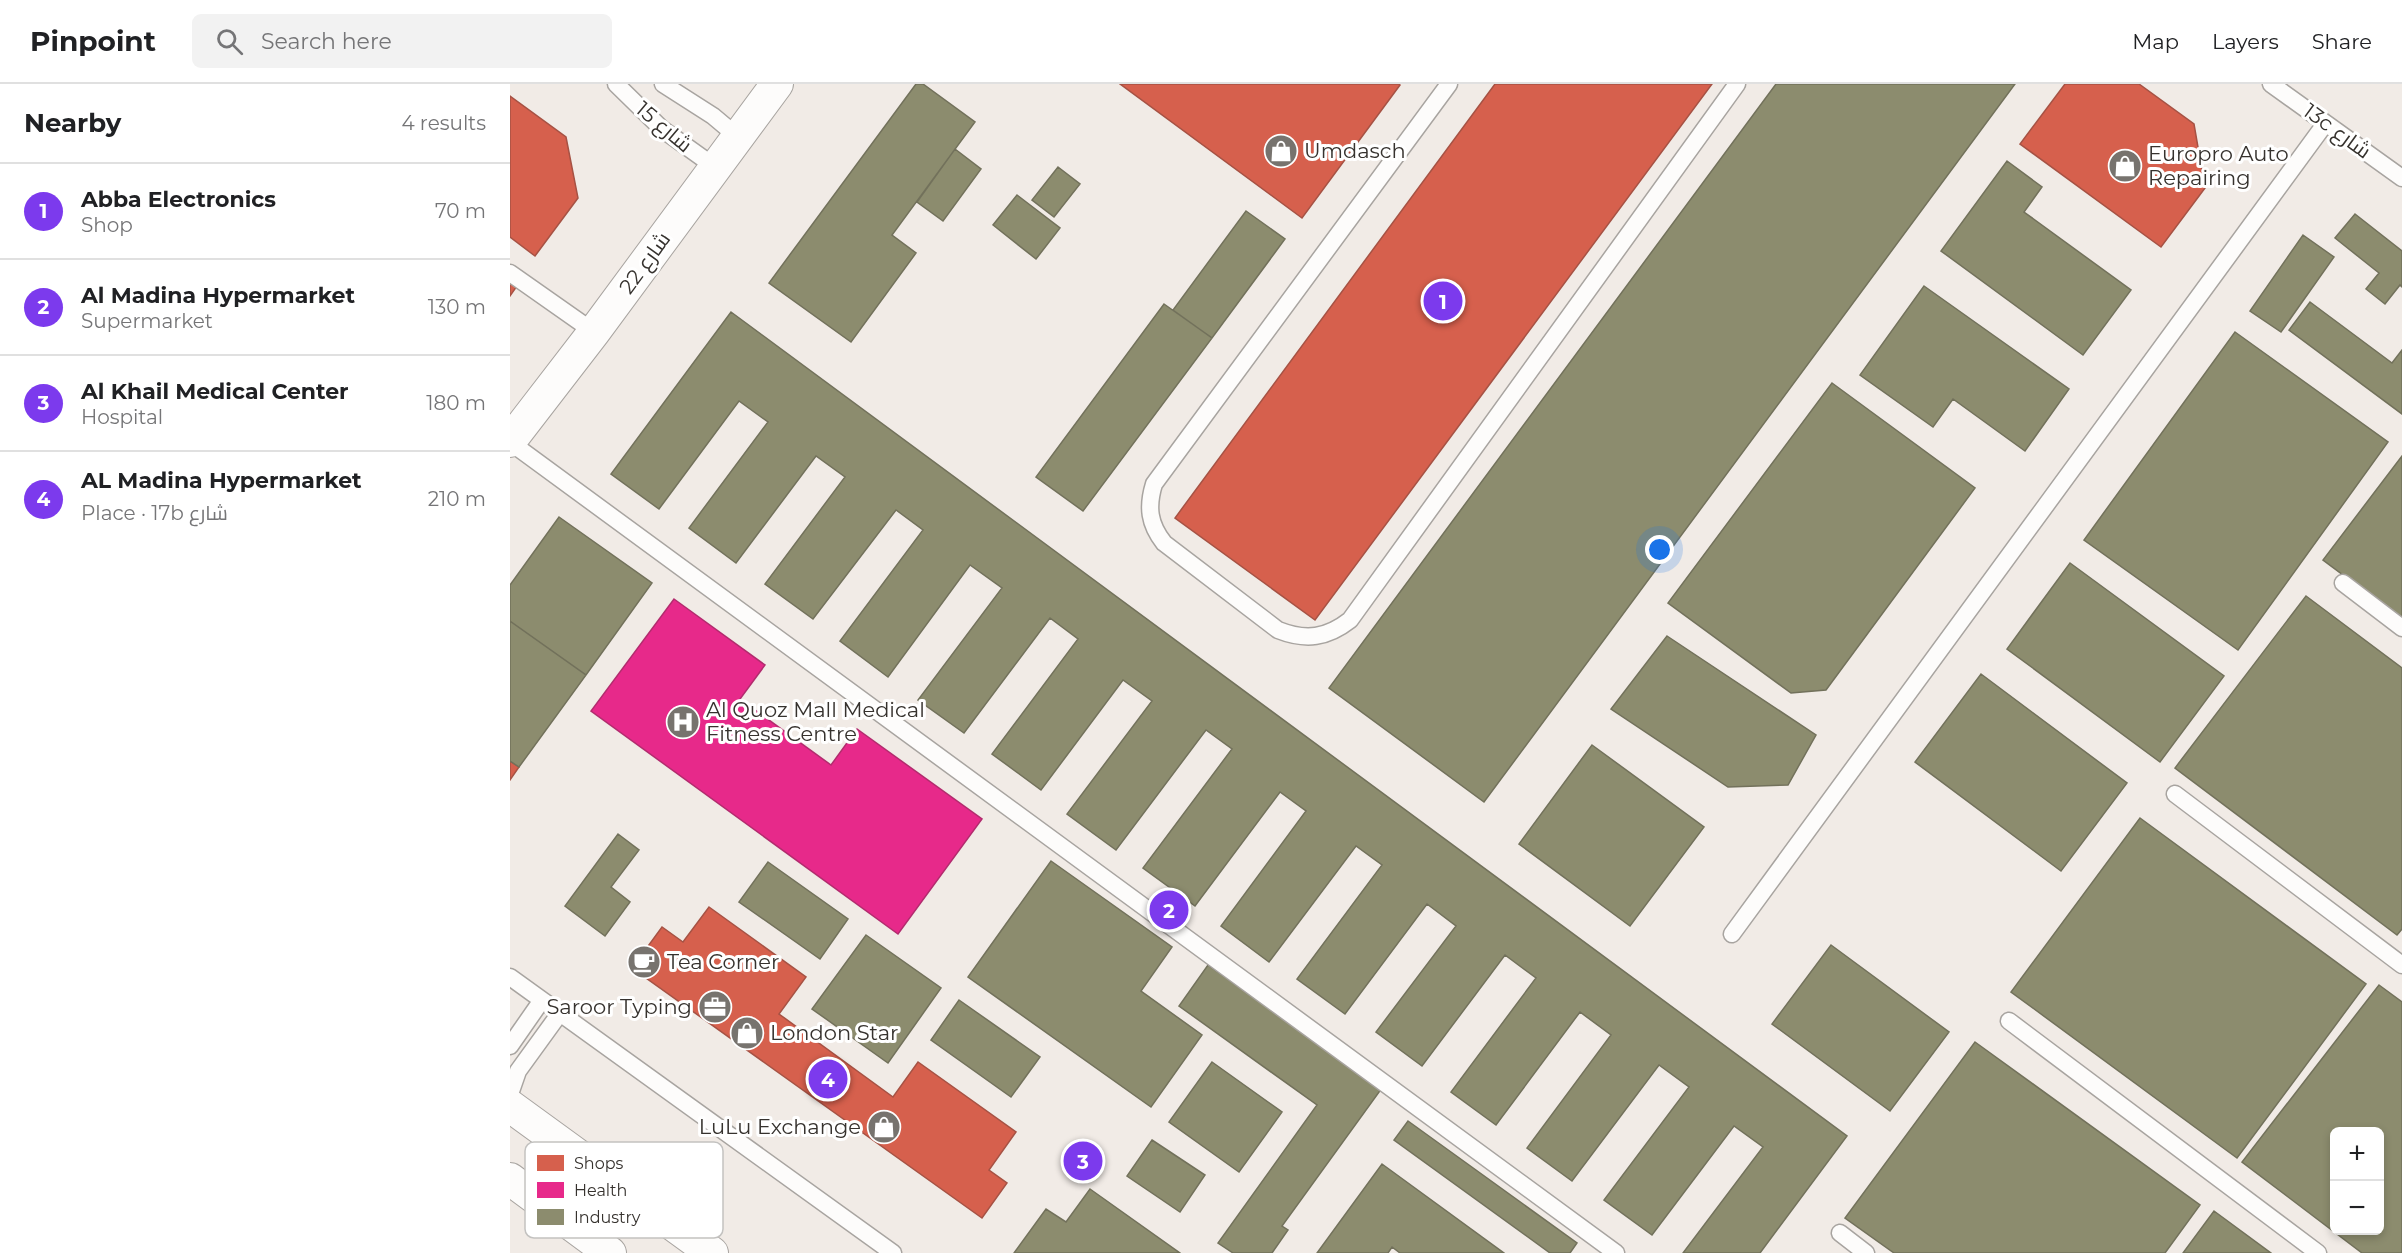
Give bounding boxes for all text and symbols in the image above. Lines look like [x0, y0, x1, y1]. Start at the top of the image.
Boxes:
search box [192, 14, 612, 68]
text: Pinpoint [30, 24, 156, 58]
icon: search [213, 25, 246, 58]
text: Search here [261, 28, 392, 55]
text: Map [2132, 29, 2179, 54]
text: Layers [2212, 29, 2279, 54]
text: Share [2312, 29, 2372, 54]
street label: شارع 15 [630, 96, 698, 159]
street label: 13c شارع [2297, 98, 2376, 165]
text: Nearby [24, 107, 121, 139]
text: 4 results [401, 111, 486, 135]
shop icon: Umdasch [1263, 133, 1299, 169]
place label: Umdasch [1304, 138, 1406, 163]
place label: Europro Auto Repairing [2148, 141, 2289, 190]
shop icon: Europro Auto Repairing [2107, 148, 2143, 184]
text: Abba Electronics [81, 186, 276, 213]
text: 1 [40, 199, 47, 223]
text: 70 m [435, 199, 486, 223]
text: Shop [81, 213, 133, 237]
street label: شارع 22 [614, 227, 677, 300]
pin: 1 [1424, 278, 1462, 324]
text: Al Madina Hypermarket [81, 282, 355, 309]
text: 2 [38, 295, 49, 319]
text: 130 m [428, 295, 486, 319]
text: Supermarket [81, 309, 213, 333]
text: Al Khail Medical Center [81, 378, 349, 405]
text: 3 [38, 391, 49, 415]
text: 180 m [426, 391, 486, 415]
text: Hospital [81, 405, 163, 429]
text: AL Madina Hypermarket [81, 467, 362, 494]
text: 4 [37, 487, 50, 511]
text: 210 m [428, 487, 486, 511]
text: Place · 17b شارع [81, 501, 228, 525]
your location [1645, 535, 1674, 564]
place label: Al Quoz Mall Medical Fitness Centre [706, 697, 925, 746]
hospital icon: Al Quoz Mall Medical Fitness Centre [665, 704, 701, 740]
pin: 2 [1150, 888, 1188, 932]
cafe icon: Tea Corner [626, 944, 662, 980]
place label: Tea Corner [667, 949, 779, 974]
office icon: Saroor Typing [697, 989, 733, 1025]
place label: Saroor Typing [546, 994, 692, 1019]
shop icon: London Star [729, 1015, 765, 1051]
place label: London Star [770, 1020, 899, 1045]
pin: 4 [808, 1056, 848, 1102]
shop icon: LuLu Exchange [866, 1109, 902, 1145]
place label: LuLu Exchange [699, 1114, 861, 1139]
map controls [2330, 1127, 2384, 1235]
button: + [2330, 1127, 2384, 1181]
pin: 3 [1064, 1138, 1102, 1184]
legend [525, 1142, 723, 1238]
text: Shops [574, 1154, 624, 1173]
text: Health [574, 1181, 627, 1200]
button: − [2330, 1181, 2384, 1235]
text: Industry [574, 1208, 641, 1227]

